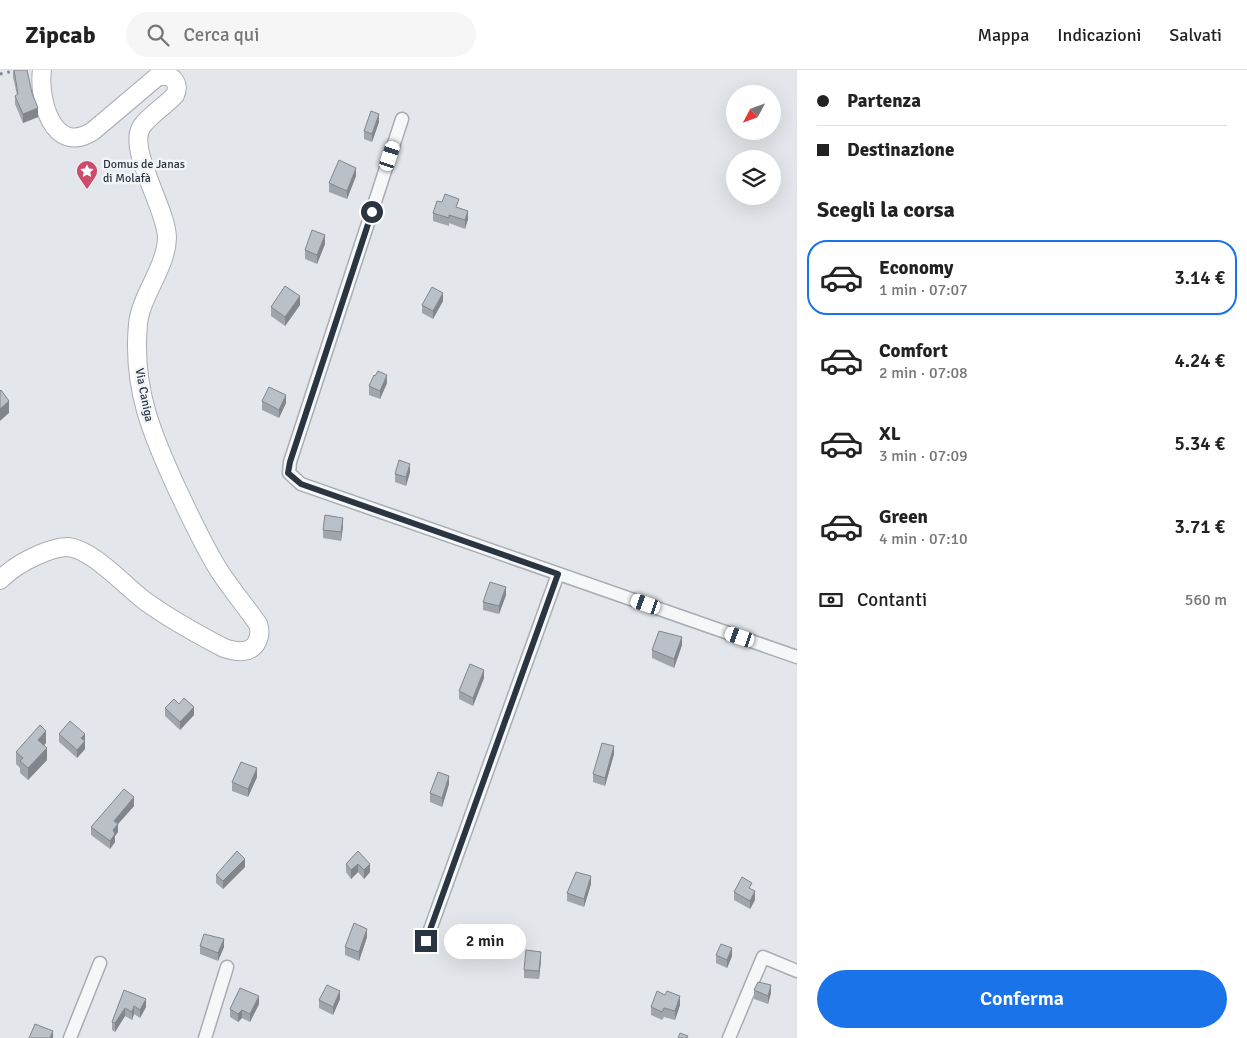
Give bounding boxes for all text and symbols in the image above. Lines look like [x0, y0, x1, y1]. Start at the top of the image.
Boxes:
search box [126, 12, 476, 57]
text: Zipcab [25, 20, 96, 50]
icon: search [144, 21, 172, 49]
text: Cerca qui [184, 23, 259, 47]
text: Mappa [977, 24, 1029, 46]
text: Indicazioni [1057, 24, 1141, 46]
text: Salvati [1169, 24, 1222, 46]
north arrow [726, 85, 781, 140]
map controls [726, 85, 781, 205]
text: Partenza [847, 89, 921, 113]
text: Destinazione [847, 138, 954, 162]
car [378, 139, 401, 173]
button: layers [726, 150, 781, 205]
place label: Domus de Janas di Molafà [103, 157, 185, 186]
place icon: Domus de Janas di Molafà [75, 159, 99, 190]
text: Scegli la corsa [817, 196, 955, 223]
route start [361, 201, 383, 223]
icon: car [819, 255, 864, 300]
text: Economy [879, 256, 953, 280]
text: 3.14 € [1175, 266, 1225, 290]
text: 1 min · 07:07 [879, 280, 968, 300]
icon: car [819, 338, 864, 383]
text: Comfort [879, 339, 948, 363]
text: 4.24 € [1175, 349, 1225, 373]
text: 2 min · 07:08 [879, 363, 968, 383]
street label: Via Caniga [131, 367, 157, 423]
icon: car [819, 421, 864, 466]
text: XL [879, 422, 901, 446]
text: 5.34 € [1175, 432, 1225, 456]
text: 3 min · 07:09 [879, 446, 968, 466]
icon: car [819, 504, 864, 549]
text: Green [879, 505, 928, 529]
text: 3.71 € [1175, 515, 1225, 539]
text: 4 min · 07:10 [879, 529, 968, 549]
icon: cash [817, 586, 845, 614]
text: Contanti [857, 588, 927, 612]
text: 560 m [1185, 590, 1227, 610]
car [629, 592, 662, 616]
car [723, 625, 756, 649]
callout: 2 min [444, 924, 526, 958]
route end [415, 930, 437, 952]
text: 2 min [466, 931, 504, 951]
button: Conferma [817, 970, 1227, 1028]

